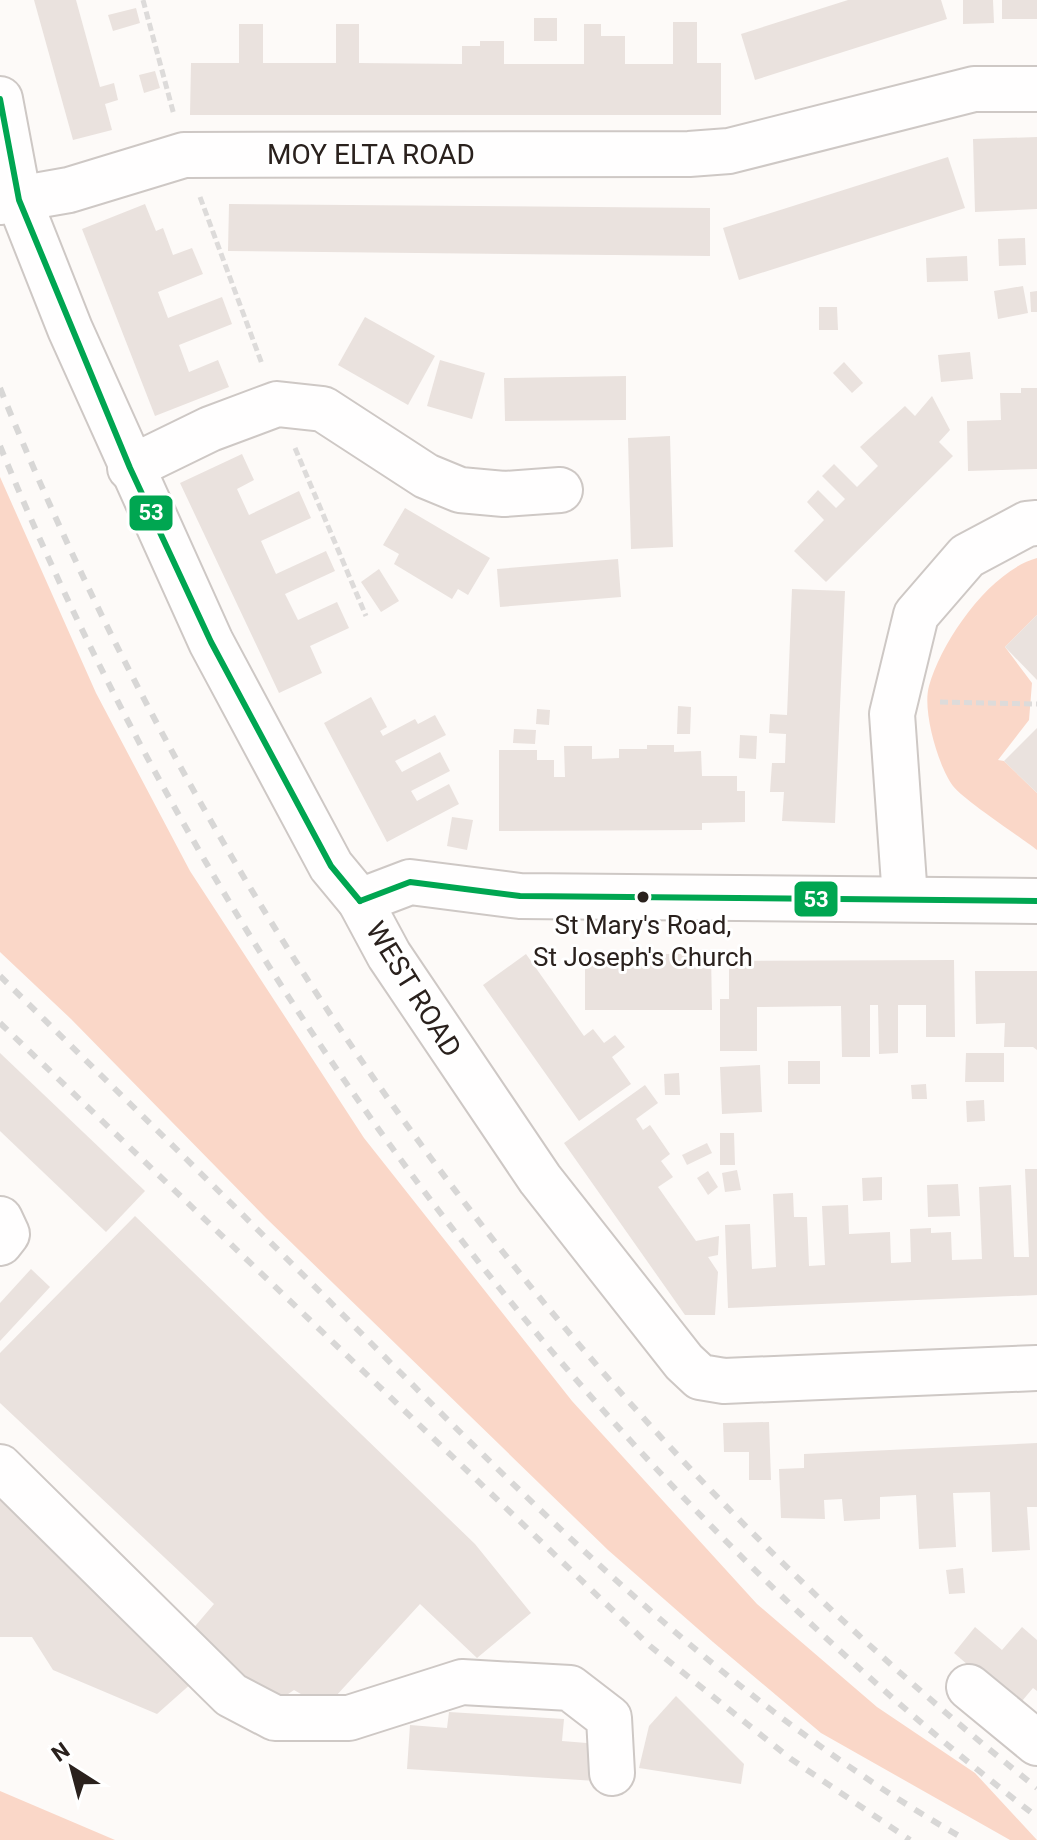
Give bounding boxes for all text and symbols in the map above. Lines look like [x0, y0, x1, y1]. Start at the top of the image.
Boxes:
street label: MOY ELTA ROAD [267, 138, 475, 171]
line badge: 53 [128, 494, 174, 532]
text: 53 [138, 500, 164, 525]
line badge: 53 [793, 880, 839, 918]
text: 53 [803, 887, 829, 912]
marker: St Mary's Road, St Joseph's Church [635, 889, 651, 905]
place label: St Mary's Road, St Joseph's Church [533, 910, 753, 972]
street label: WEST ROAD [359, 915, 468, 1063]
north arrow [32, 1728, 112, 1808]
text: N [47, 1738, 74, 1767]

